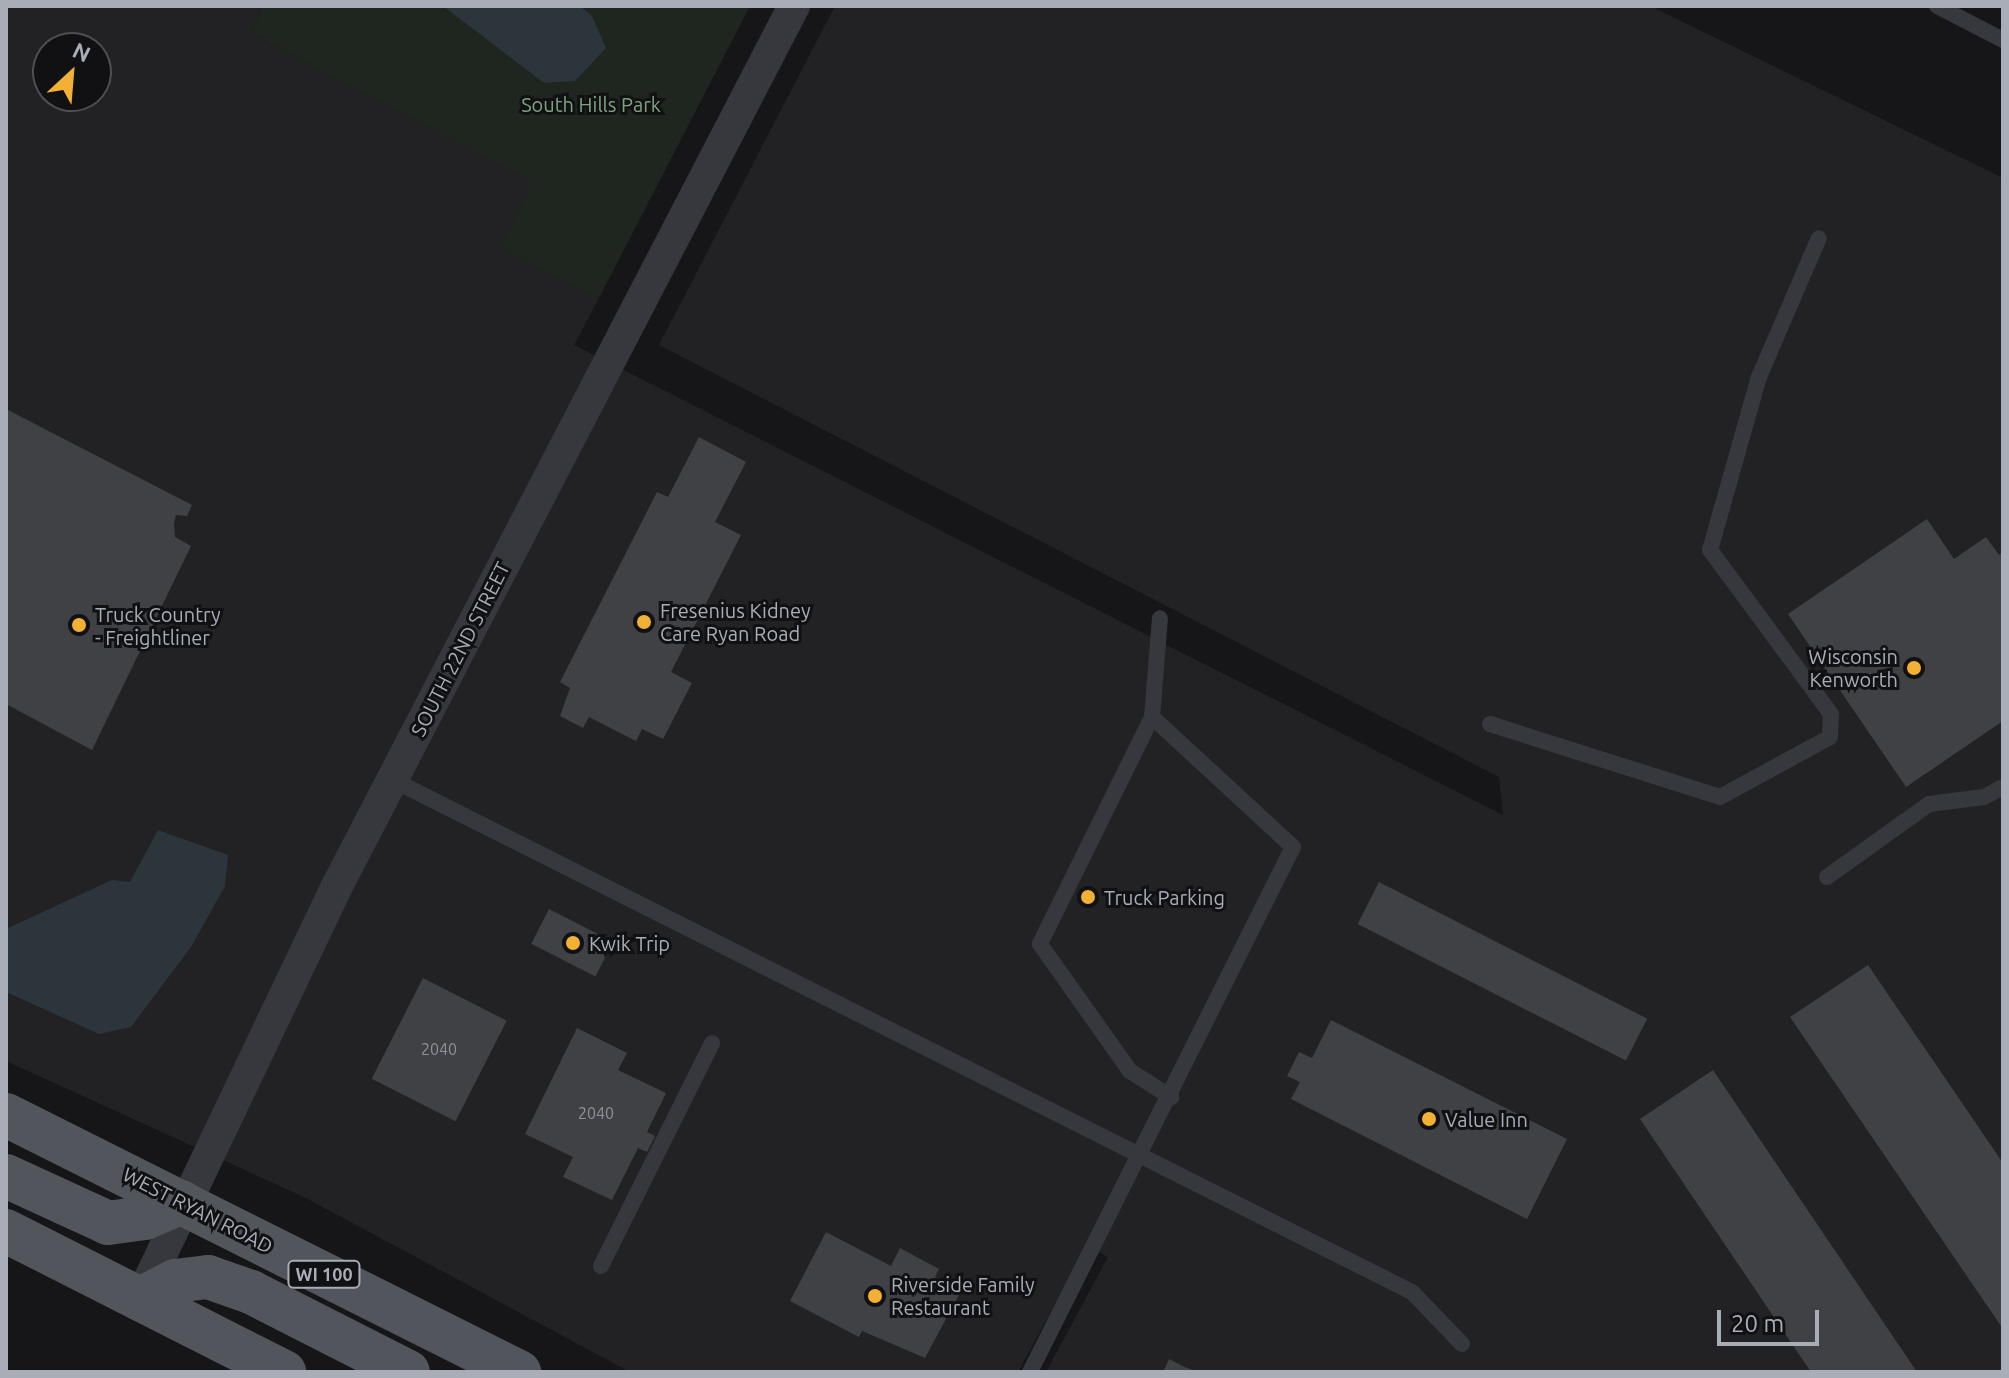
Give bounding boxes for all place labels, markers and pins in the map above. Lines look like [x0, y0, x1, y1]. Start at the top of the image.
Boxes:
place label: Fresenius Kidney Care Ryan Road [660, 598, 811, 645]
place label: Truck Country - Freightliner [95, 602, 221, 649]
marker: Fresenius Kidney Care Ryan Road [635, 613, 653, 631]
marker: Truck Country - Freightliner [70, 616, 88, 634]
place label: Wisconsin Kenworth [1808, 644, 1898, 691]
marker: Wisconsin Kenworth [1905, 659, 1923, 677]
place label: Truck Parking [1104, 885, 1225, 909]
marker: Truck Parking [1079, 888, 1097, 906]
place label: Kwik Trip [589, 931, 670, 955]
marker: Kwik Trip [564, 934, 582, 952]
place label: Value Inn [1445, 1107, 1528, 1131]
marker: Value Inn [1420, 1110, 1438, 1128]
place label: Riverside Family Restaurant [891, 1272, 1035, 1319]
marker: Riverside Family Restaurant [866, 1287, 884, 1305]

